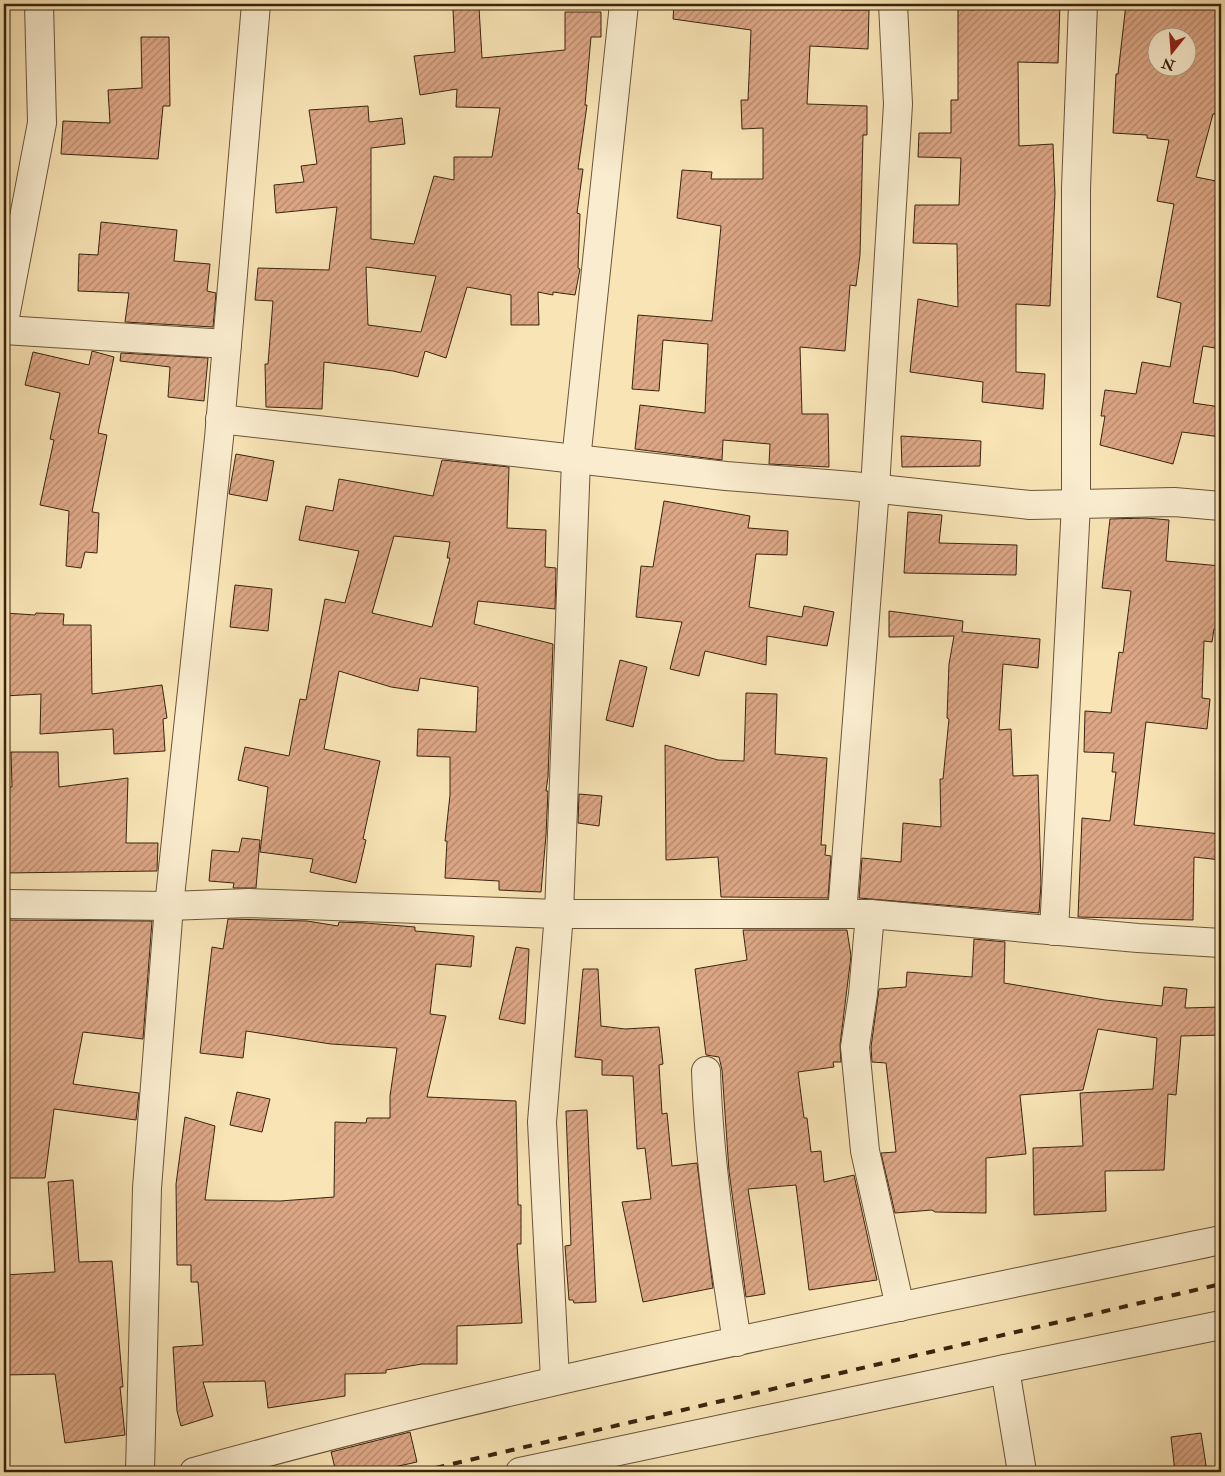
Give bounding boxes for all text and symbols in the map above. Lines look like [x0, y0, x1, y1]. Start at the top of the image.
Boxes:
north arrow [1148, 28, 1198, 78]
text: N [1159, 54, 1178, 74]

